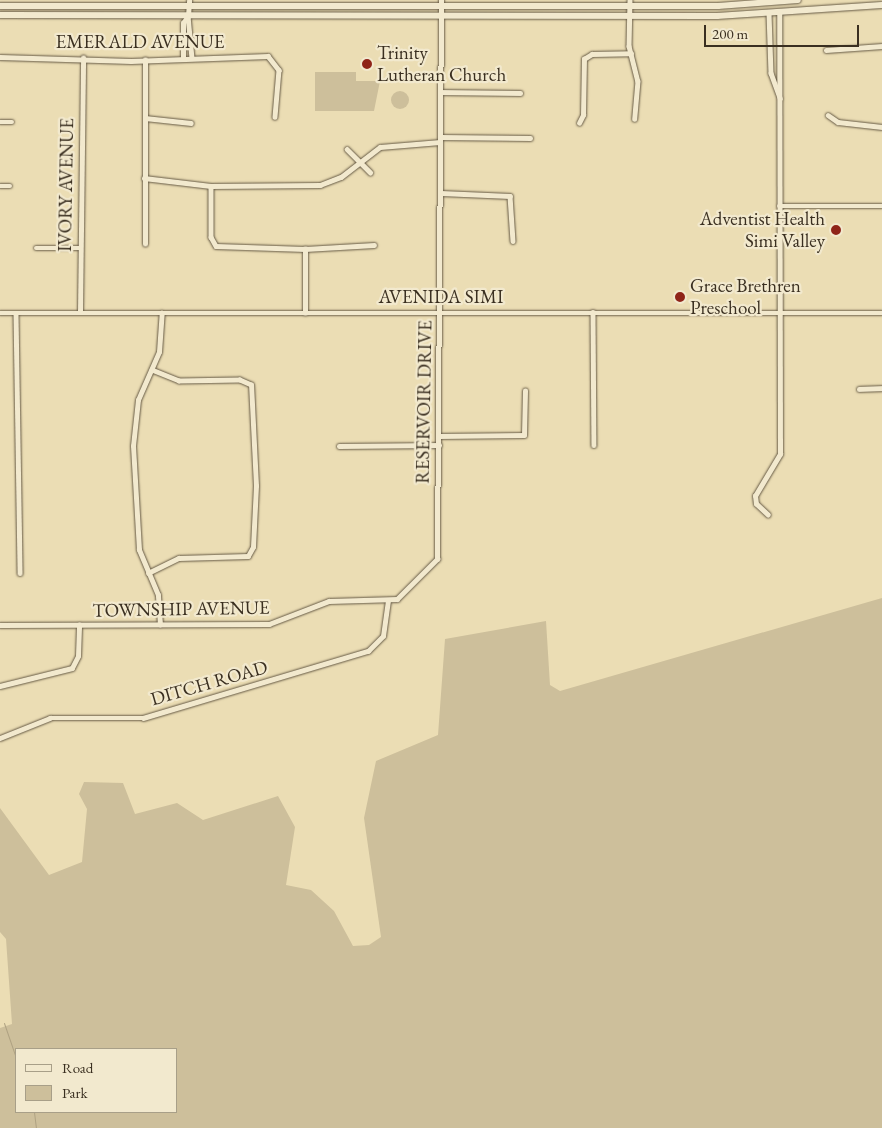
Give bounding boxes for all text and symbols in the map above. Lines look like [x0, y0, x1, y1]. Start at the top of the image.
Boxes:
scale bar [707, 15, 862, 47]
text: 200 m [712, 24, 748, 43]
street label: EMERALD AVENUE [56, 31, 224, 53]
place label: Trinity Lutheran Church [377, 42, 506, 86]
marker: Trinity Lutheran Church [361, 58, 373, 70]
street label: IVORY AVENUE [53, 118, 79, 252]
place label: Adventist Health Simi Valley [700, 208, 825, 252]
marker: Adventist Health Simi Valley [829, 223, 843, 237]
place label: Grace Brethren Preschool [690, 275, 801, 319]
street label: AVENIDA SIMI [378, 286, 504, 308]
marker: Grace Brethren Preschool [674, 291, 686, 303]
street label: RESERVOIR DRIVE [411, 320, 437, 484]
street label: TOWNSHIP AVENUE [92, 596, 270, 622]
street label: DITCH ROAD [148, 655, 270, 711]
legend [15, 1048, 178, 1113]
text: Road [62, 1058, 93, 1077]
text: Park [62, 1083, 88, 1102]

